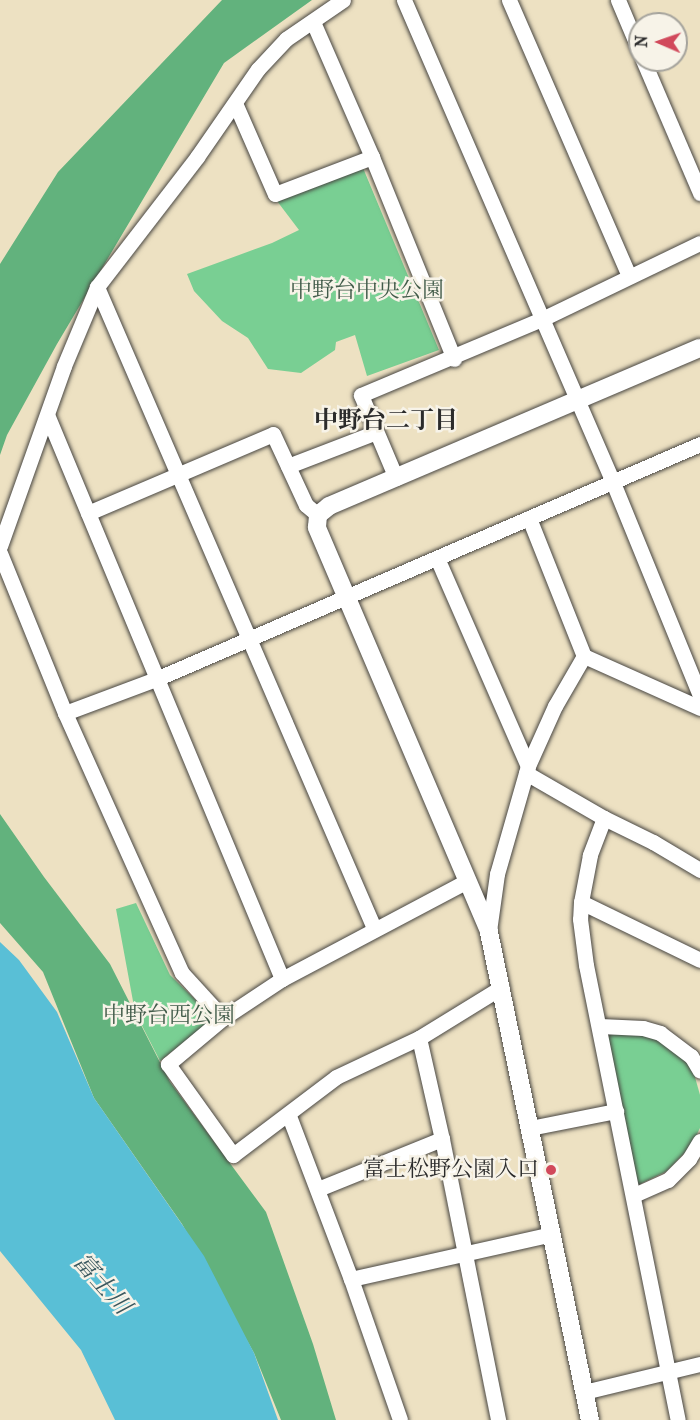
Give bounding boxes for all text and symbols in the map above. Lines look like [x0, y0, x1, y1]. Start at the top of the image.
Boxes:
north arrow [628, 12, 688, 72]
text: N [632, 35, 651, 48]
park label: 中野台中央公園 [290, 278, 444, 304]
district label: 中野台二丁目 [314, 407, 458, 435]
park label: 中野台西公園 [103, 1003, 235, 1029]
place label: 富士松野公園入口 [363, 1157, 539, 1183]
marker: 富士松野公園入口 [544, 1163, 558, 1177]
water label: 富士川 [67, 1248, 137, 1320]

